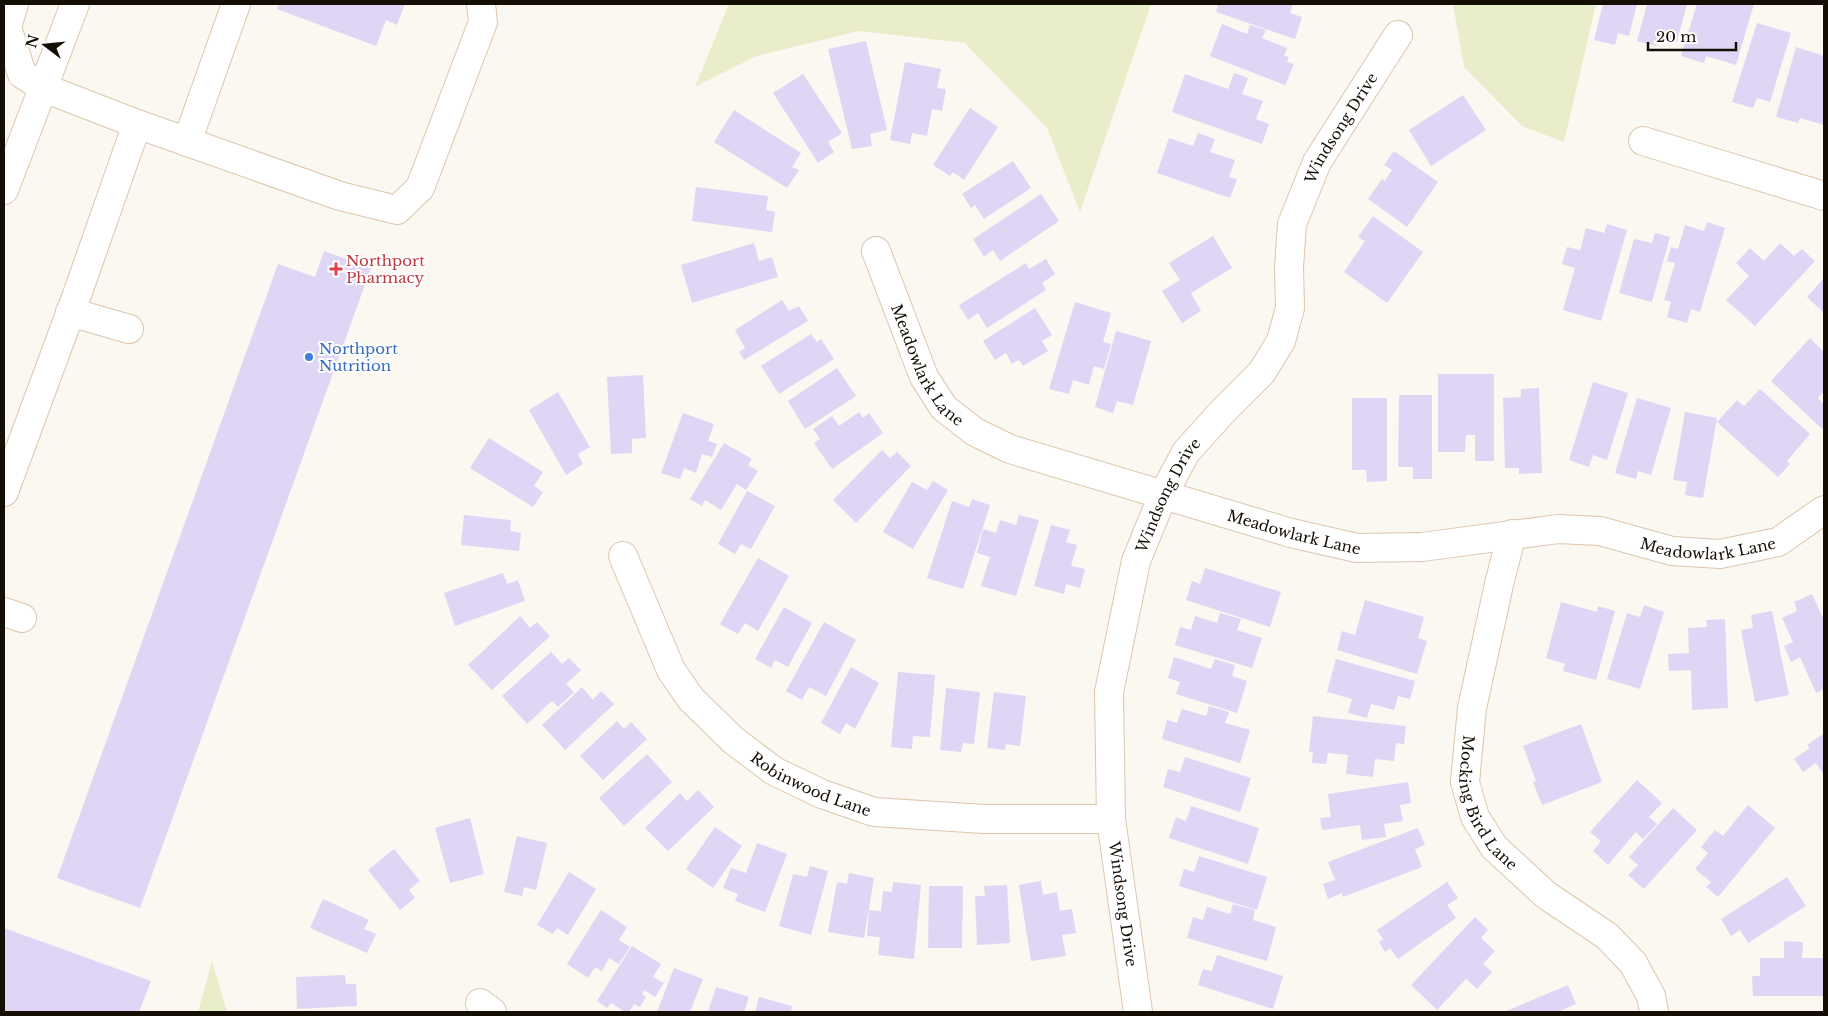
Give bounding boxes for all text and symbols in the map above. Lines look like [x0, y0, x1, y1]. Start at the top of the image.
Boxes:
north arrow [20, 20, 70, 70]
scale bar [1648, 20, 1736, 52]
text: 20 m [1656, 27, 1696, 46]
text: N [22, 33, 43, 50]
street label: Windsong Drive [1300, 69, 1381, 187]
place label: Northport Pharmacy [346, 251, 425, 287]
marker: Northport Pharmacy [330, 263, 342, 275]
street label: Meadowlark Lane [888, 301, 968, 429]
place label: Northport Nutrition [319, 339, 398, 375]
marker: Northport Nutrition [303, 351, 315, 363]
street label: Windsong Drive [1131, 433, 1204, 556]
street label: Meadowlark Lane [1225, 505, 1363, 558]
street label: Meadowlark Lane [1638, 533, 1777, 564]
street label: Mocking Bird Lane [1455, 734, 1522, 874]
street label: Robinwood Lane [747, 747, 874, 820]
street label: Windsong Drive [1105, 839, 1141, 968]

